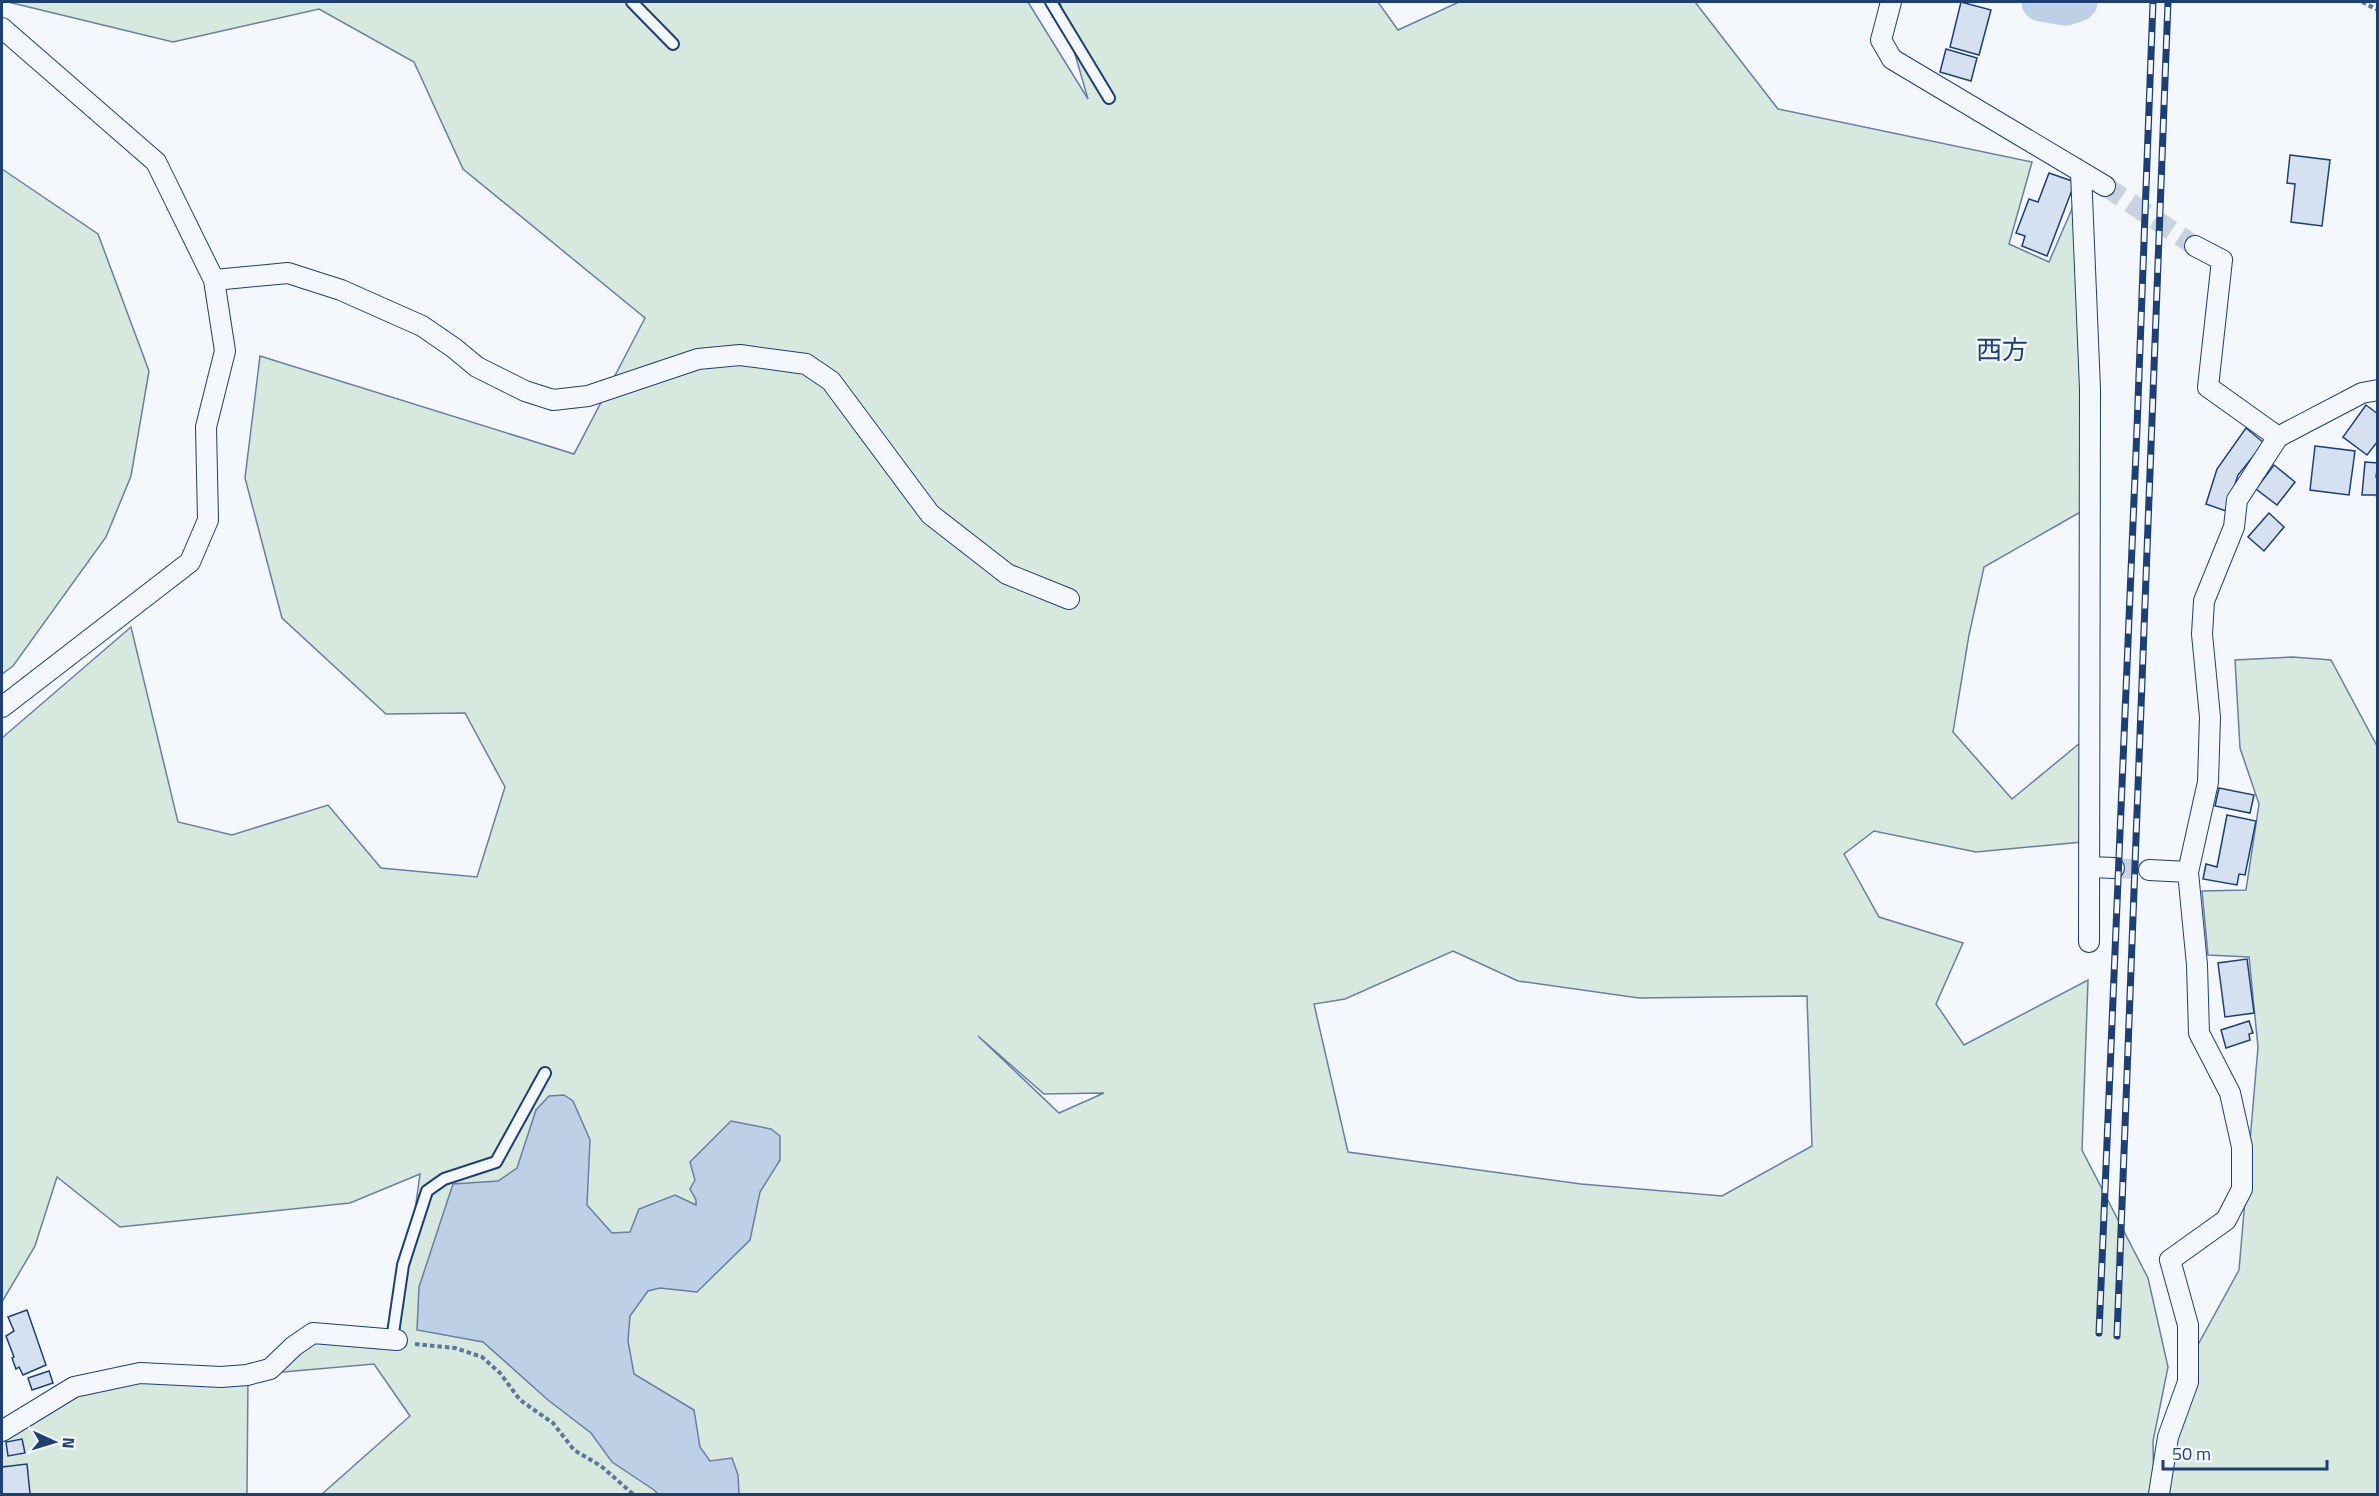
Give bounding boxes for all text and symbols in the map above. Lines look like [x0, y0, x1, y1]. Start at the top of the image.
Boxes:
district label: 西方 [1976, 330, 2028, 369]
north arrow [24, 1412, 84, 1472]
scale bar [2163, 1433, 2326, 1471]
text: N [57, 1437, 81, 1449]
text: 50 m [2172, 1440, 2211, 1467]

